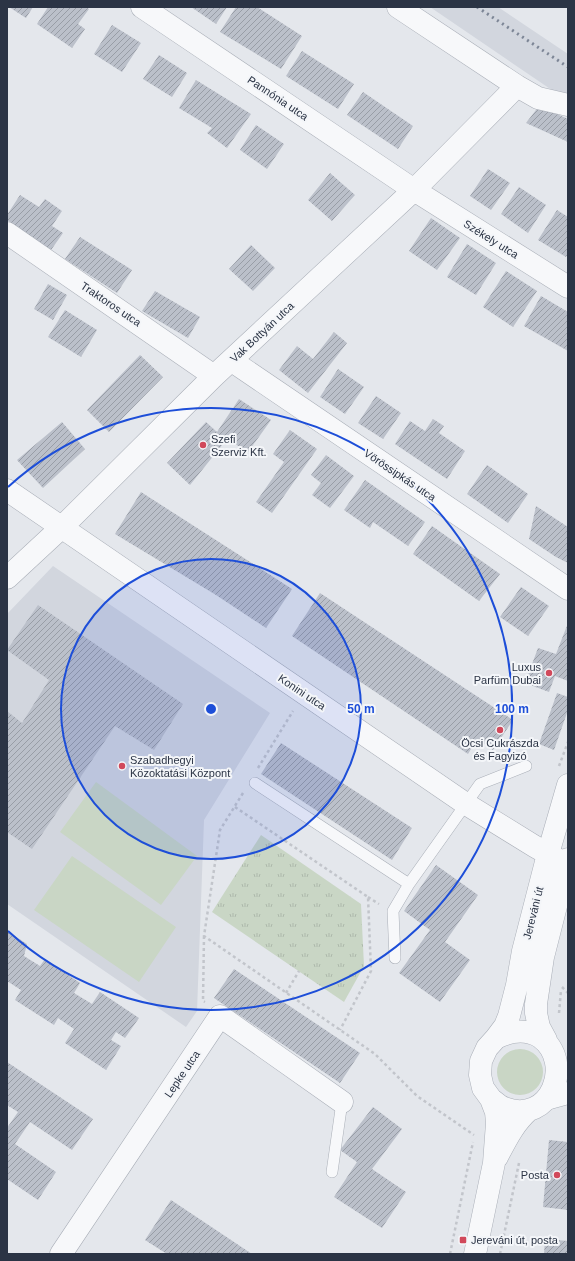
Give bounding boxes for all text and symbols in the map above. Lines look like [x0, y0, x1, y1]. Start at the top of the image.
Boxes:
street label: Pannónia utca [245, 73, 311, 123]
street label: Székely utca [461, 217, 521, 261]
street label: Traktoros utca [79, 279, 144, 329]
street label: Vak Bottyán utca [228, 299, 297, 364]
place label: Szefi Szerviz Kft. [211, 433, 267, 458]
marker: Szefi Szerviz Kft. [198, 440, 208, 450]
street label: Vörössipkás utca [362, 447, 439, 504]
place label: Luxus Parfüm Dubai [474, 661, 541, 686]
marker: Luxus Parfüm Dubai [544, 668, 554, 678]
street label: Konini utca [276, 672, 329, 713]
centre of rings [204, 702, 218, 716]
text: 50 m [347, 702, 375, 716]
text: 100 m [495, 702, 529, 716]
marker: Öcsi Cukrászda és Fagyizó [495, 725, 505, 735]
place label: Öcsi Cukrászda és Fagyizó [461, 737, 540, 762]
place label: Szabadhegyi Közoktatási Központ [130, 754, 230, 779]
marker: Szabadhegyi Közoktatási Központ [117, 761, 127, 771]
street label: Jereváni út [521, 885, 545, 941]
street label: Lepke utca [162, 1048, 203, 1100]
place label: Posta [521, 1169, 550, 1181]
marker: Posta [552, 1170, 562, 1180]
place label: Jereváni út, posta [471, 1234, 559, 1246]
marker: Jereváni út, posta [458, 1235, 468, 1245]

